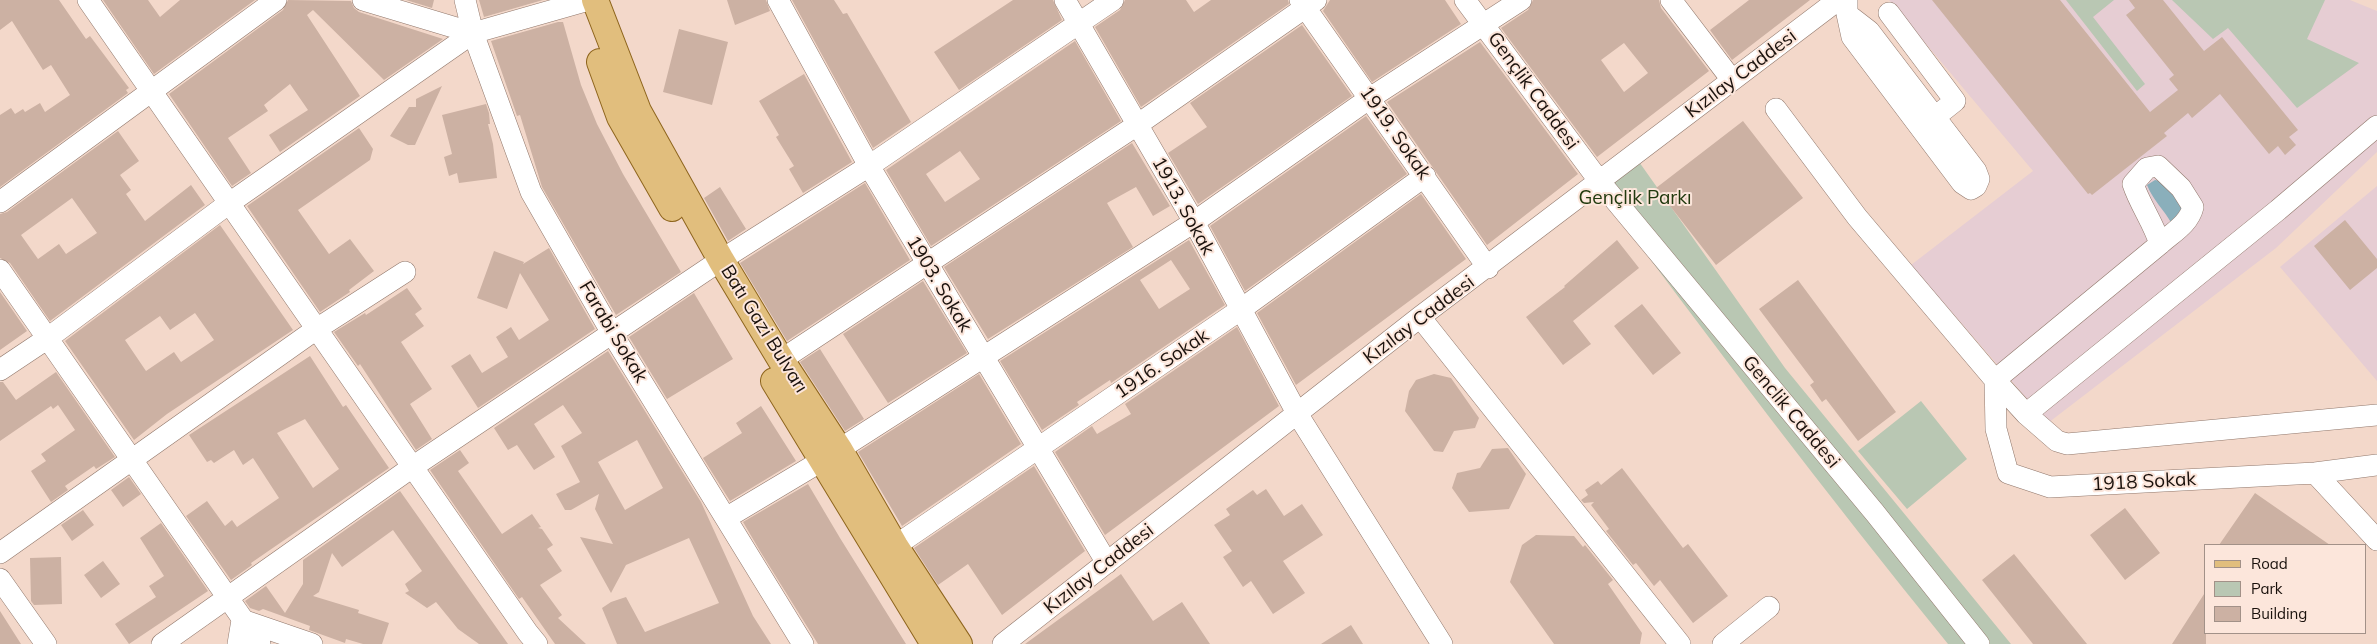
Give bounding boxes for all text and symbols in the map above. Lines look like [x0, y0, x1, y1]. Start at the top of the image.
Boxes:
street label: Kızılay Caddesi [1681, 25, 1801, 123]
street label: Gençlik Caddesi [1483, 28, 1583, 154]
street label: 1919. Sokak [1355, 82, 1435, 184]
street label: 1913. Sokak [1147, 153, 1219, 259]
park label: Gençlik Parkı [1578, 187, 1692, 209]
street label: 1903. Sokak [901, 232, 977, 336]
street label: Batı Gazi Bulvarı [716, 261, 812, 397]
street label: Kızılay Caddesi [1359, 271, 1479, 369]
street label: Farabi Sokak [574, 277, 652, 387]
street label: 1916. Sokak [1111, 324, 1213, 404]
street label: Genclik Caddesi [1737, 351, 1845, 473]
street label: 1918 Sokak [2091, 468, 2197, 496]
street label: Kızılay Caddesi [1040, 519, 1158, 619]
legend [2204, 544, 2367, 634]
text: Road [2251, 554, 2288, 573]
text: Park [2251, 579, 2283, 598]
text: Building [2251, 604, 2307, 623]

